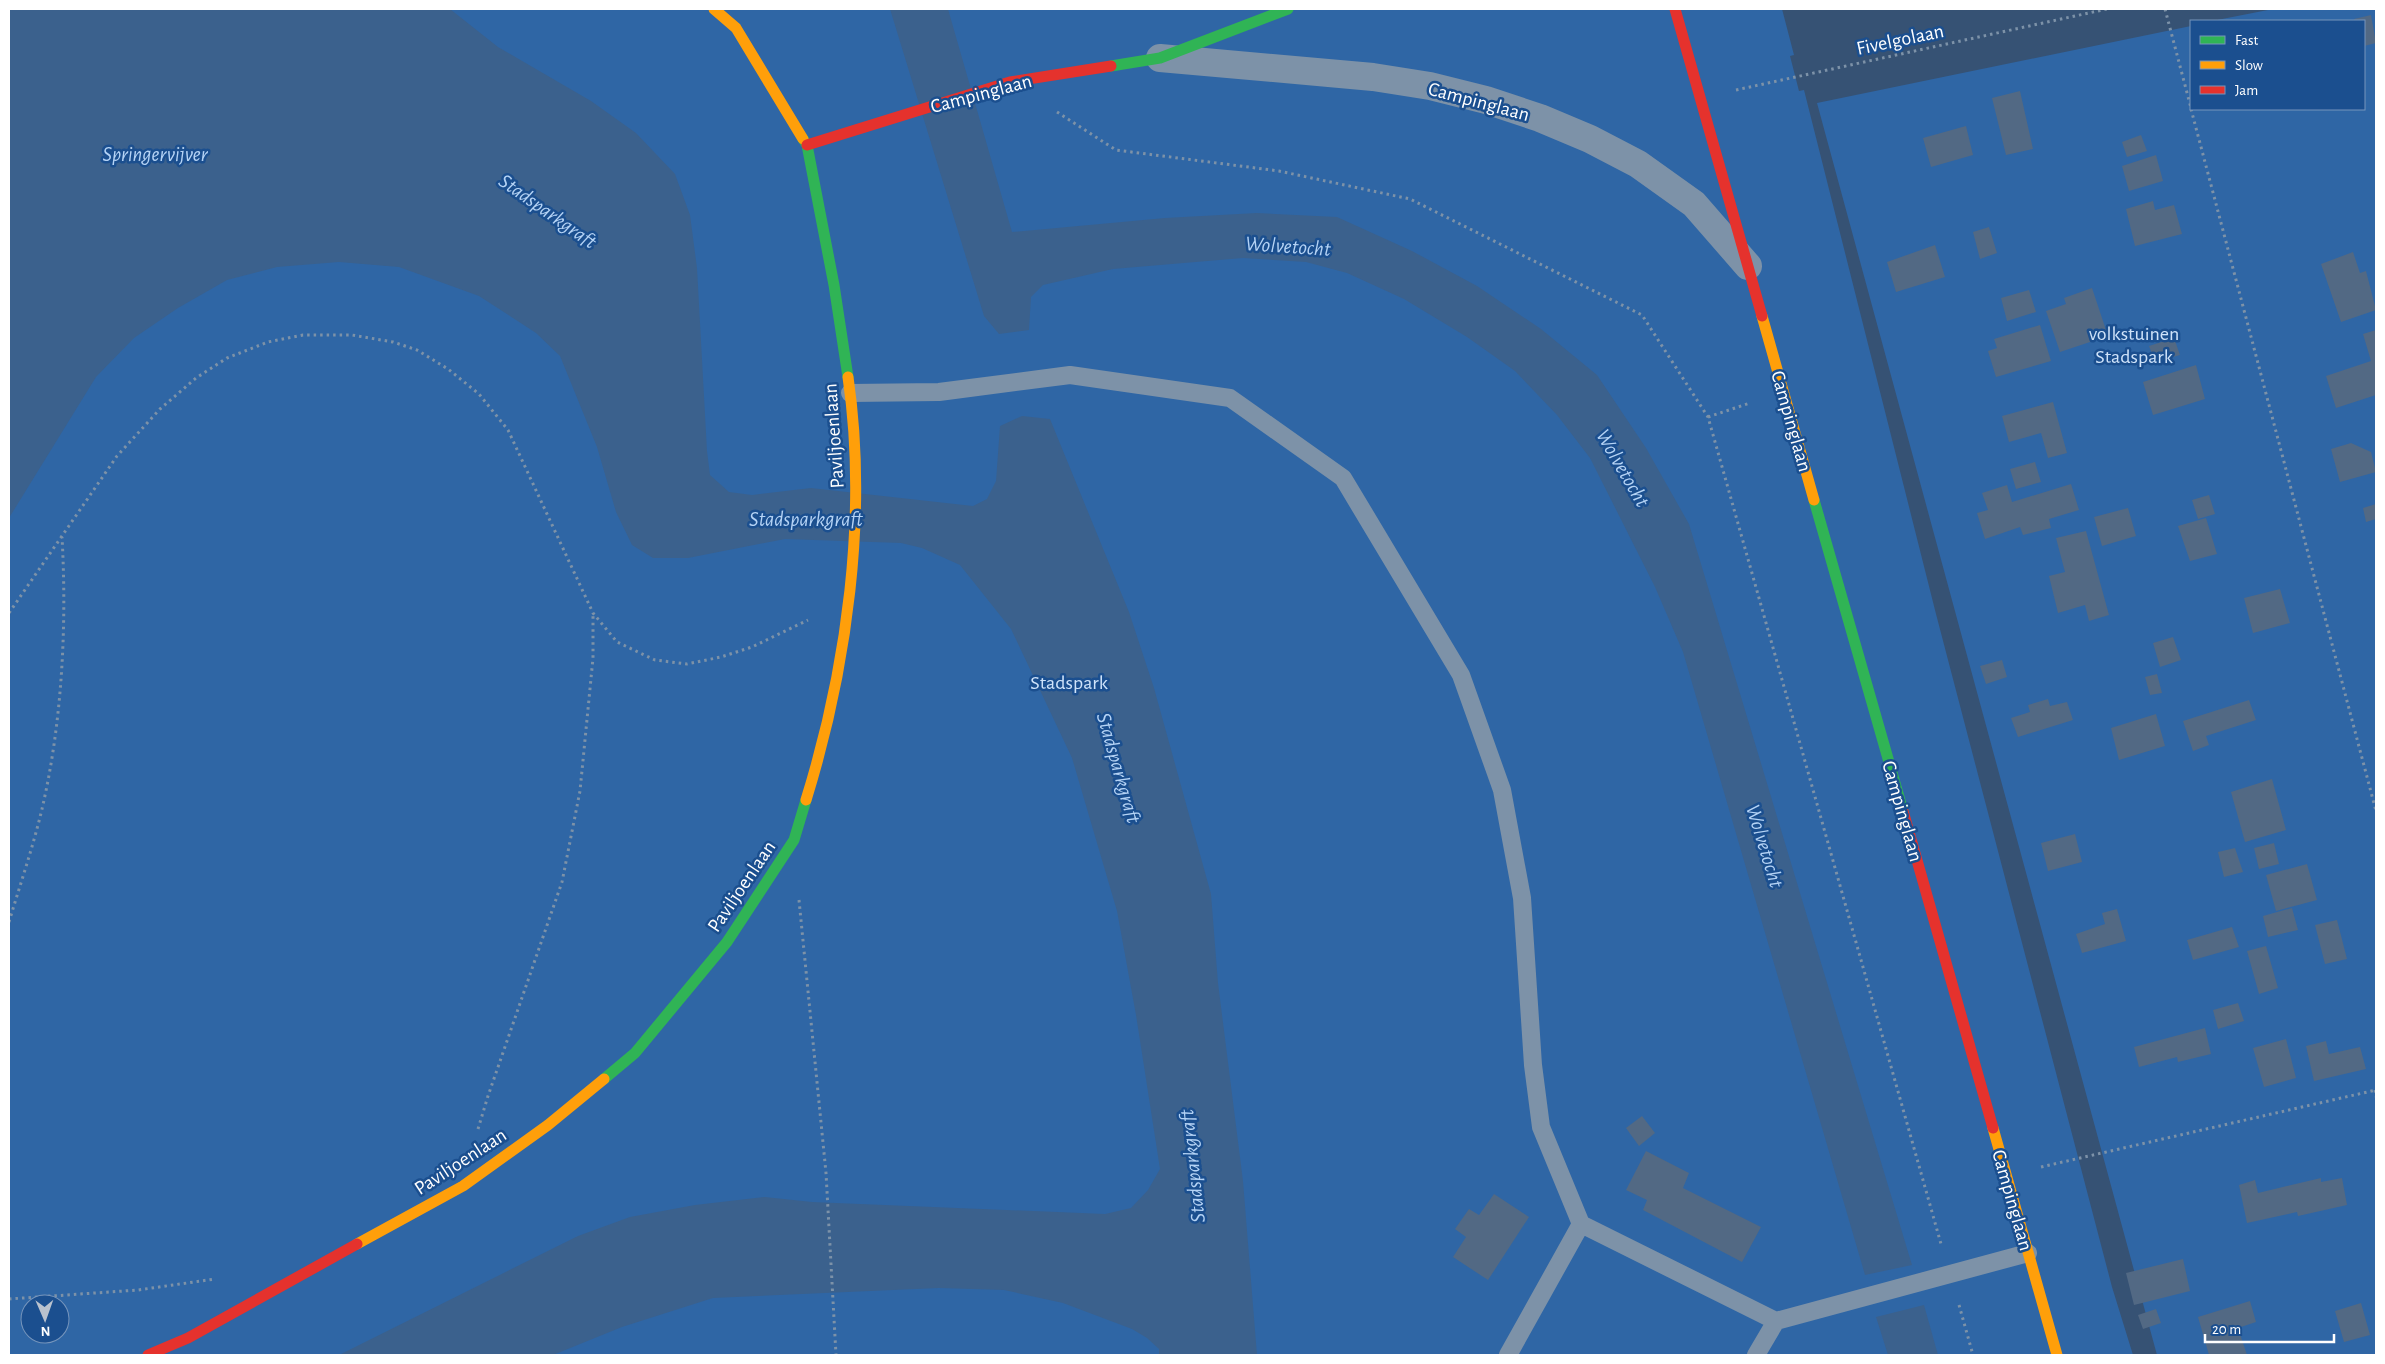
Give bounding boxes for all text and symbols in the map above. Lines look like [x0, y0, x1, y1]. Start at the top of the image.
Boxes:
legend [2190, 20, 2365, 110]
street label: Fivelgolaan [1855, 21, 1946, 59]
text: Fast [2235, 33, 2259, 48]
text: Slow [2235, 58, 2263, 73]
street label: Campinglaan [928, 71, 1034, 117]
street label: Campinglaan [1426, 79, 1532, 125]
text: Jam [2235, 83, 2258, 98]
water label: Springervijver [102, 144, 209, 166]
water label: Stadsparkgraft [494, 170, 601, 254]
water label: Wolvetocht [1244, 233, 1332, 260]
park label: volkstuinen Stadspark [2089, 324, 2179, 367]
street label: Campinglaan [1767, 369, 1815, 474]
street label: Paviljoenlaan [820, 383, 848, 489]
water label: Wolvetocht [1592, 426, 1653, 511]
water label: Stadsparkgraft [749, 509, 863, 531]
park label: Stadspark [1030, 673, 1108, 693]
water label: Stadsparkgraft [1092, 710, 1144, 826]
street label: Campinglaan [1878, 759, 1926, 864]
water label: Wolvetocht [1742, 802, 1787, 890]
street label: Paviljoenlaan [704, 837, 780, 936]
water label: Stadsparkgraft [1176, 1108, 1210, 1224]
street label: Paviljoenlaan [411, 1125, 510, 1199]
street label: Campinglaan [1988, 1148, 2036, 1253]
north arrow [20, 1294, 70, 1344]
scale bar [2205, 1312, 2334, 1344]
text: 20 m [2212, 1322, 2241, 1337]
text: N [40, 1324, 51, 1338]

